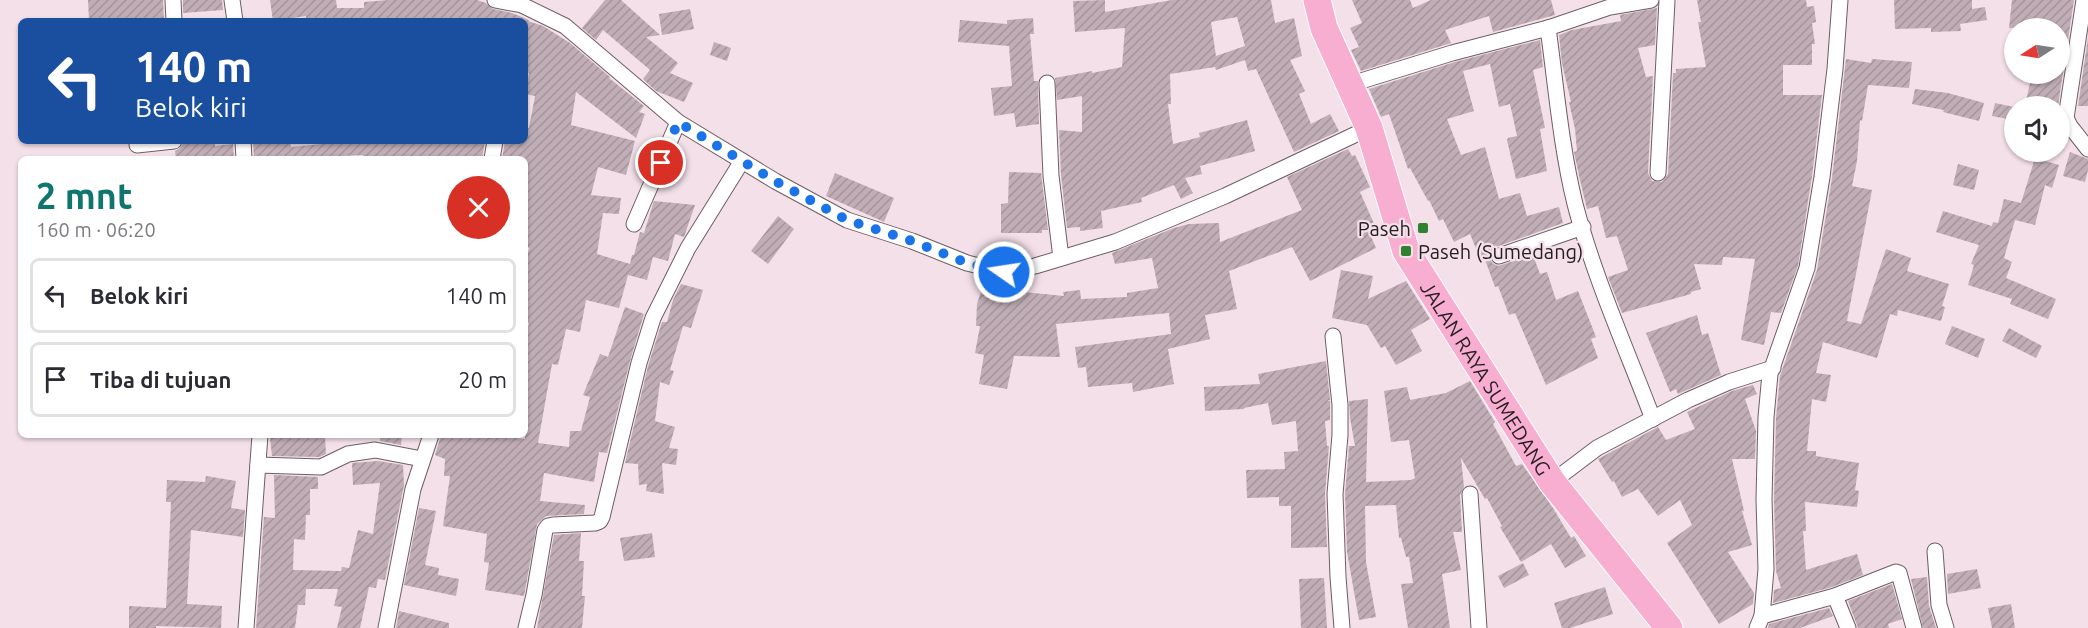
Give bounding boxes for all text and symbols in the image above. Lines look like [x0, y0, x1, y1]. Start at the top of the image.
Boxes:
north arrow [2004, 18, 2070, 84]
map controls [2004, 18, 2070, 162]
icon: left [36, 42, 114, 120]
text: 140 m [135, 43, 252, 90]
text: Belok kiri [135, 92, 247, 122]
button: sound [2004, 96, 2070, 162]
pin [635, 137, 686, 188]
icon: arrive [644, 146, 677, 179]
text: 2 mnt [36, 175, 132, 216]
button: close [447, 176, 510, 239]
place label: Paseh [1358, 217, 1411, 240]
text: 160 m · 06:20 [36, 218, 156, 241]
marker: Paseh [1416, 221, 1430, 235]
position arrow [972, 240, 1036, 304]
place label: Paseh (Sumedang) [1418, 240, 1583, 263]
marker: Paseh (Sumedang) [1399, 244, 1413, 258]
street label: JALAN RAYA SUMEDANG [1416, 277, 1556, 479]
icon: left [39, 279, 72, 312]
text: Belok kiri [90, 283, 188, 308]
text: 140 m [446, 283, 507, 308]
icon: arrive [39, 363, 72, 396]
text: Tiba di tujuan [90, 367, 231, 392]
text: 20 m [458, 367, 507, 392]

